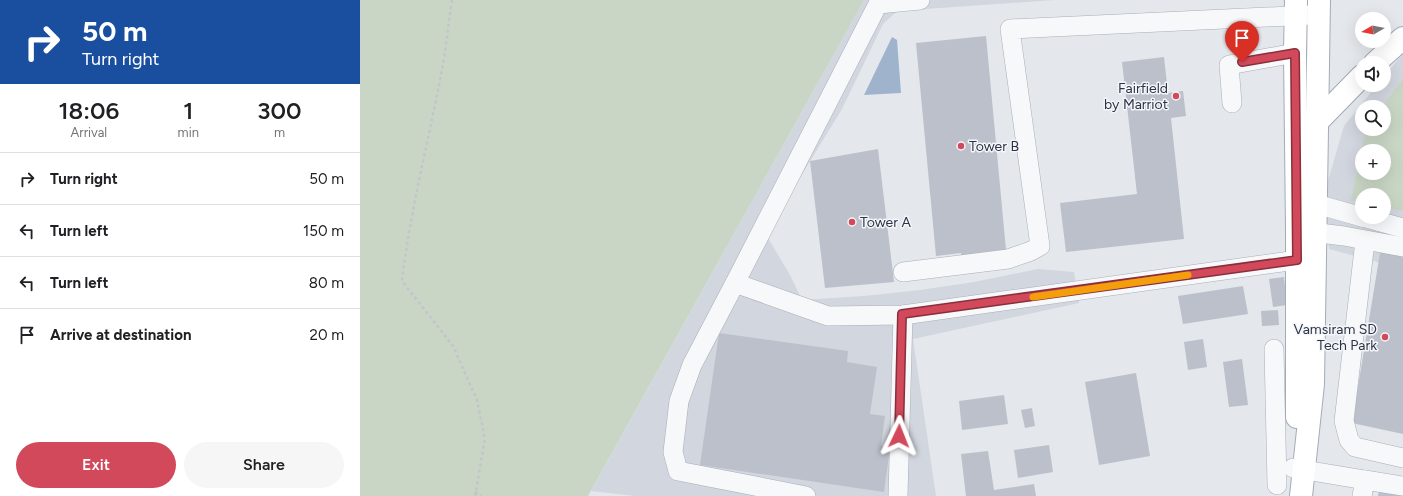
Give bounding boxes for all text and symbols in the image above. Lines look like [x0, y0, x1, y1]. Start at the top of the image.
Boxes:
north arrow [1355, 12, 1391, 48]
map controls [1355, 12, 1391, 224]
text: 50 m [82, 14, 148, 48]
icon: right [16, 16, 68, 68]
pin [1225, 21, 1259, 62]
icon: arrive [1231, 27, 1253, 49]
text: Turn right [82, 48, 159, 70]
button: sound [1355, 56, 1391, 92]
place label: Fairfield by Marriot [1104, 80, 1168, 113]
marker: Fairfield by Marriot [1171, 91, 1181, 101]
text: 18:06 [58, 96, 119, 125]
text: 1 [183, 96, 193, 125]
text: 300 [257, 96, 302, 125]
button: search [1355, 100, 1391, 136]
text: Arrival [70, 125, 107, 140]
text: min [178, 125, 199, 140]
text: m [274, 125, 285, 140]
place label: Tower B [969, 138, 1019, 155]
marker: Tower B [956, 141, 966, 151]
button: + [1355, 144, 1391, 180]
icon: right [16, 168, 38, 190]
text: Turn right [50, 170, 118, 188]
text: 50 m [309, 170, 344, 188]
button: − [1355, 188, 1391, 224]
place label: Tower A [860, 214, 911, 231]
marker: Tower A [847, 217, 857, 227]
icon: left [16, 220, 38, 242]
text: Turn left [50, 222, 108, 240]
text: 150 m [303, 222, 344, 240]
icon: left [16, 272, 38, 294]
text: Turn left [50, 274, 108, 292]
text: 80 m [309, 274, 344, 292]
place label: Vamsiram SD Tech Park [1294, 321, 1377, 354]
icon: arrive [16, 324, 38, 346]
text: Arrive at destination [50, 326, 191, 344]
text: 20 m [310, 326, 344, 344]
marker: Vamsiram SD Tech Park [1380, 332, 1390, 342]
position arrow [878, 415, 920, 457]
button: Exit [16, 442, 176, 488]
button: Share [184, 442, 344, 488]

